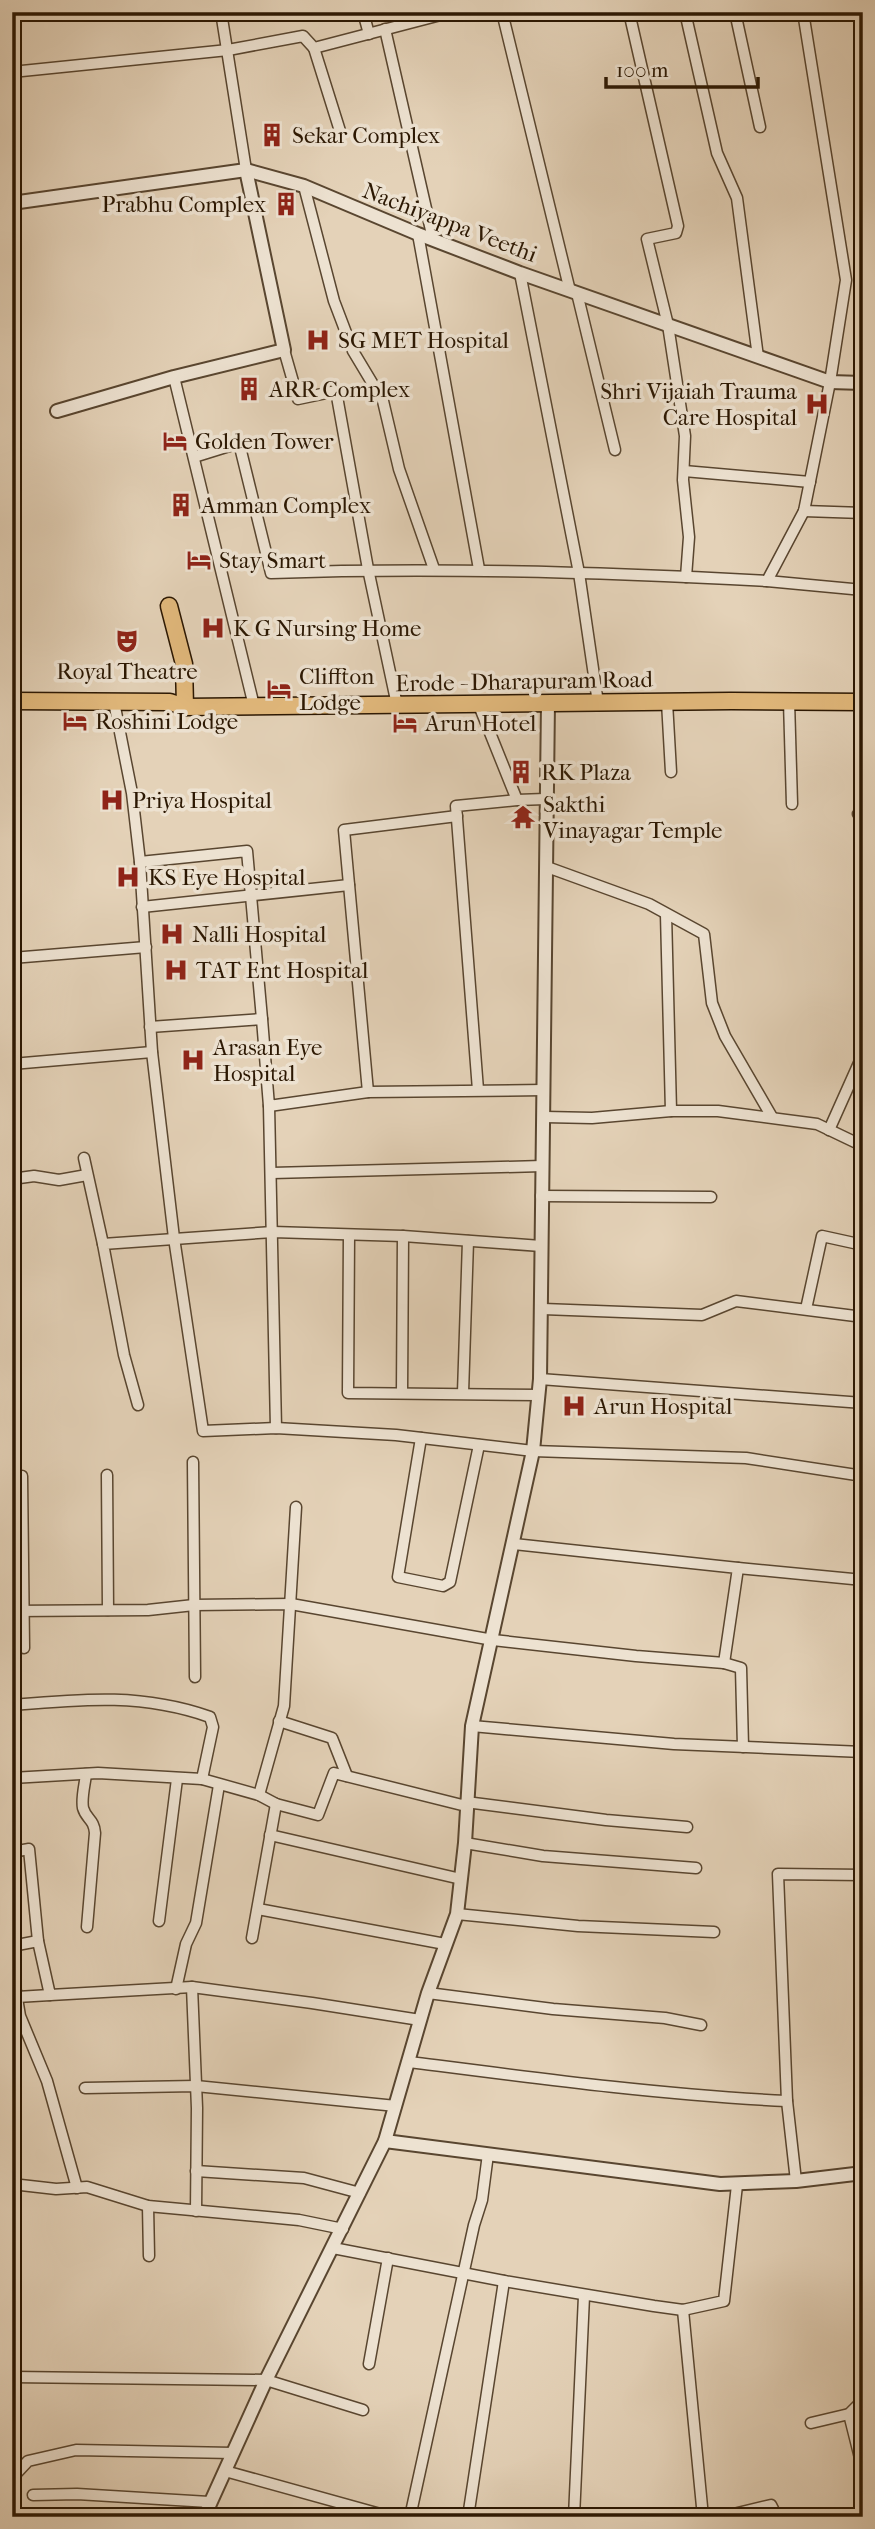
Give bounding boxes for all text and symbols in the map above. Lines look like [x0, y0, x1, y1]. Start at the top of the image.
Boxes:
scale bar [606, 46, 758, 90]
text: 100 m [616, 58, 669, 82]
building icon: Sekar Complex [258, 121, 286, 149]
place label: Sekar Complex [292, 122, 440, 149]
street label: Nachiyappa Veethi [359, 177, 541, 268]
building icon: Prabhu Complex [272, 190, 300, 218]
place label: Prabhu Complex [102, 191, 266, 218]
hospital icon: SG MET Hospital [304, 326, 332, 354]
place label: SG MET Hospital [338, 327, 510, 354]
building icon: ARR Complex [235, 375, 263, 403]
place label: ARR Complex [268, 376, 410, 403]
place label: Shri Vijaiah Trauma Care Hospital [600, 378, 798, 431]
hospital icon: Shri Vijaiah Trauma Care Hospital [803, 390, 831, 418]
hotel icon: Golden Tower [161, 427, 189, 455]
place label: Golden Tower [195, 428, 334, 455]
building icon: Amman Complex [167, 491, 195, 519]
place label: Amman Complex [200, 492, 371, 519]
hotel icon: Stay Smart [185, 546, 213, 574]
place label: Stay Smart [219, 547, 326, 574]
hospital icon: K G Nursing Home [199, 614, 227, 642]
place label: K G Nursing Home [233, 615, 421, 642]
theatre icon: Royal Theatre [113, 627, 141, 655]
place label: Royal Theatre [56, 658, 198, 685]
place label: Cliffton Lodge [299, 663, 375, 716]
street label: Erode - Dharapuram Road [395, 666, 654, 697]
hotel icon: Cliffton Lodge [265, 675, 293, 703]
hotel icon: Roshini Lodge [61, 707, 89, 735]
place label: Roshini Lodge [95, 708, 238, 735]
hotel icon: Arun Hotel [391, 709, 419, 737]
place label: Arun Hotel [424, 710, 537, 737]
building icon: RK Plaza [507, 758, 535, 786]
place label: RK Plaza [541, 759, 631, 786]
hospital icon: Priya Hospital [98, 786, 126, 814]
place label: Priya Hospital [132, 787, 273, 814]
place label: Sakthi Vinayagar Temple [542, 791, 722, 844]
temple icon: Sakthi Vinayagar Temple [509, 803, 537, 831]
hospital icon: KS Eye Hospital [114, 863, 142, 891]
place label: KS Eye Hospital [148, 864, 306, 891]
hospital icon: Nalli Hospital [158, 920, 186, 948]
place label: Nalli Hospital [192, 921, 327, 948]
hospital icon: TAT Ent Hospital [162, 956, 190, 984]
place label: TAT Ent Hospital [196, 957, 369, 984]
place label: Arasan Eye Hospital [212, 1034, 322, 1087]
hospital icon: Arasan Eye Hospital [179, 1046, 207, 1074]
hospital icon: Arun Hospital [560, 1392, 588, 1420]
place label: Arun Hospital [593, 1393, 733, 1420]

